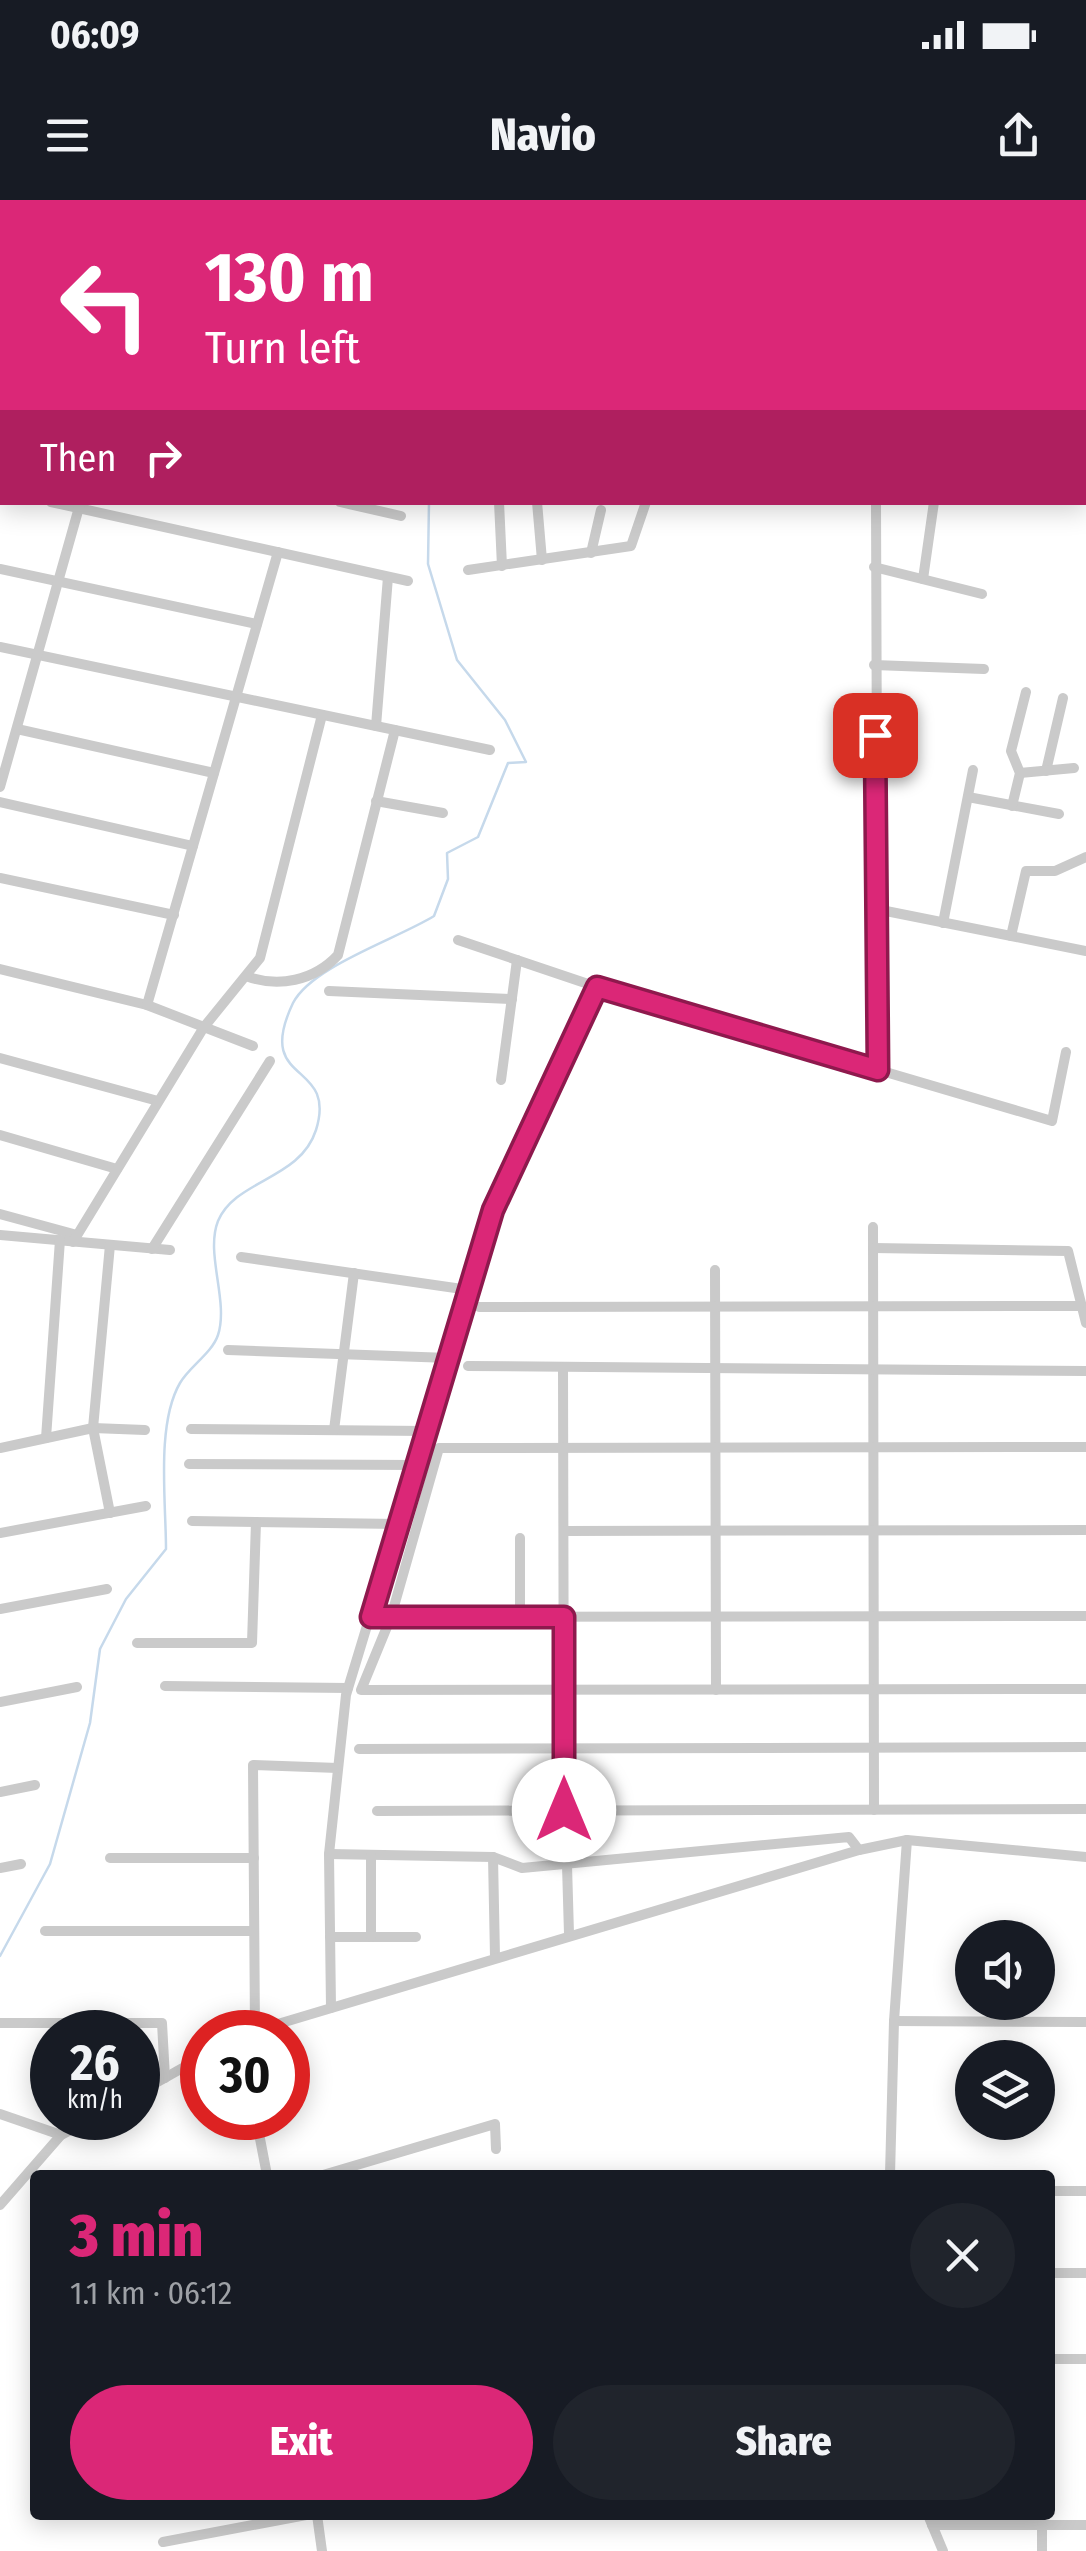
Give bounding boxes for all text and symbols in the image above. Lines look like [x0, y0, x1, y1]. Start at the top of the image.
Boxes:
text: 06:09 [50, 12, 139, 58]
icon: menu [40, 108, 95, 163]
text: Navio [490, 108, 596, 162]
icon: share [991, 108, 1046, 163]
text: 130 m [205, 236, 374, 320]
icon: left [40, 240, 170, 370]
text: Turn left [205, 321, 360, 375]
icon: right [136, 430, 191, 485]
text: Then [40, 435, 116, 481]
pin [833, 693, 918, 778]
icon: arrive [848, 708, 903, 763]
position arrow [512, 1758, 616, 1862]
map controls [955, 1920, 1055, 2140]
button: sound [955, 1920, 1055, 2020]
speed limit sign: 30 [180, 2010, 310, 2140]
text: 26 [70, 2033, 120, 2093]
button: layers [955, 2040, 1055, 2140]
text: km/h [67, 2085, 123, 2115]
text: 3 min [70, 2200, 203, 2272]
button: close [910, 2203, 1015, 2308]
text: 1.1 km · 06:12 [70, 2274, 232, 2312]
button: Exit [70, 2385, 533, 2500]
button: Share [553, 2385, 1015, 2500]

